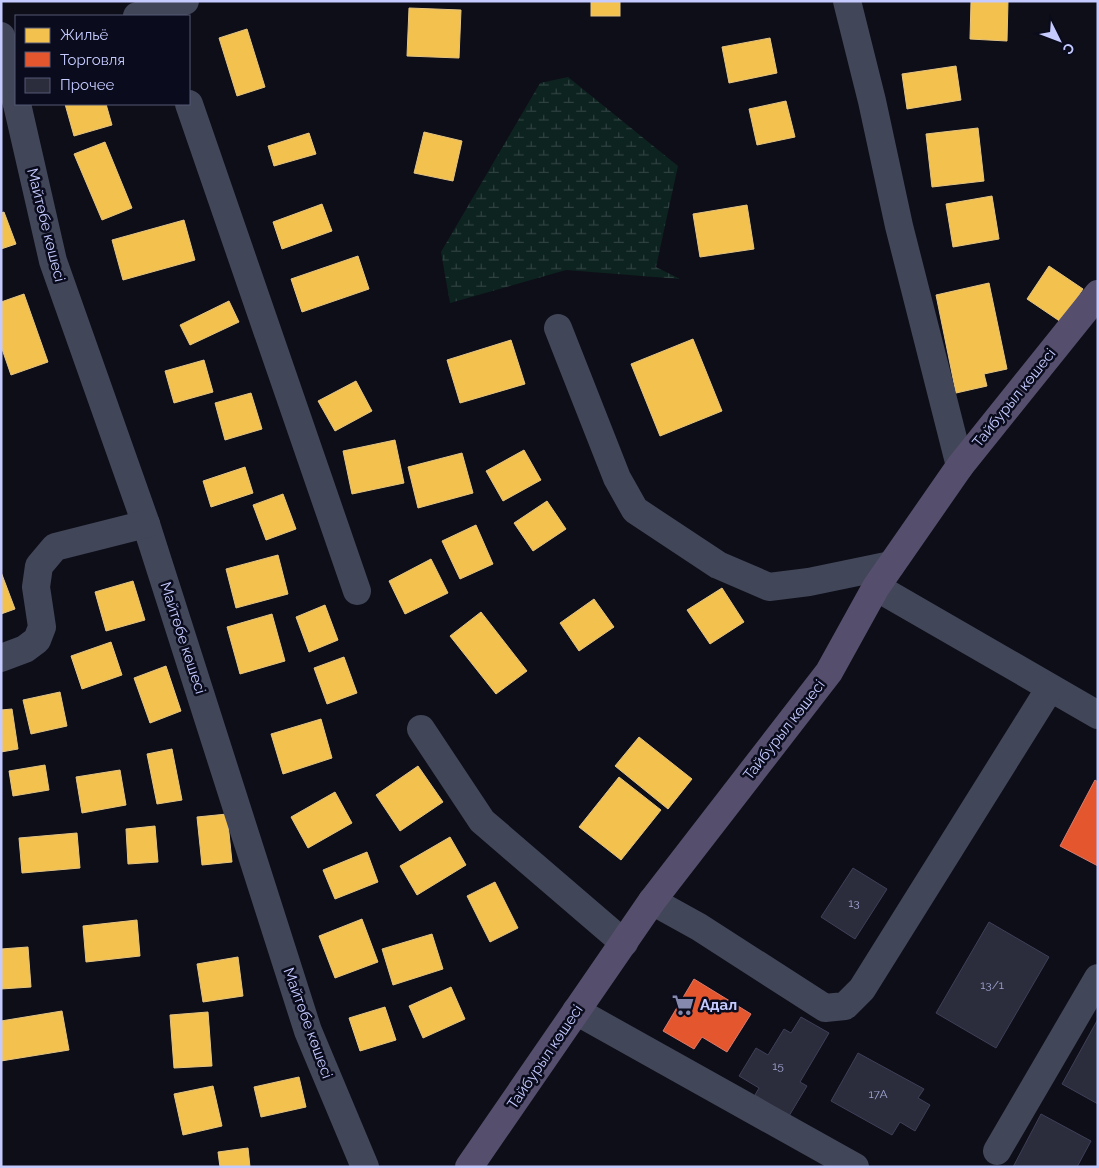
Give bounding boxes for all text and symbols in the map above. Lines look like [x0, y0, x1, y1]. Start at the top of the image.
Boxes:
legend [15, 15, 190, 105]
north arrow [1034, 15, 1084, 65]
text: Жильё [60, 26, 109, 44]
text: С [1059, 40, 1078, 58]
text: Торговля [60, 51, 125, 69]
text: Прочее [60, 76, 114, 94]
street label: Майтөбе көшесі [23, 166, 69, 284]
street label: Тайбурыл көшесі [969, 345, 1059, 451]
street label: Майтөбе көшесі [156, 580, 210, 696]
street label: Тайбурыл көшесі [739, 676, 829, 784]
house number: 13 [848, 896, 860, 910]
street label: Майтөбе көшесі [280, 965, 336, 1081]
house number: 13/1 [980, 978, 1004, 992]
supermarket icon: Адал [670, 992, 696, 1018]
place label: Адал [700, 996, 737, 1014]
street label: Тайбурыл көшесі [503, 1001, 587, 1113]
house number: 15 [772, 1059, 784, 1073]
house number: 17А [868, 1087, 888, 1101]

